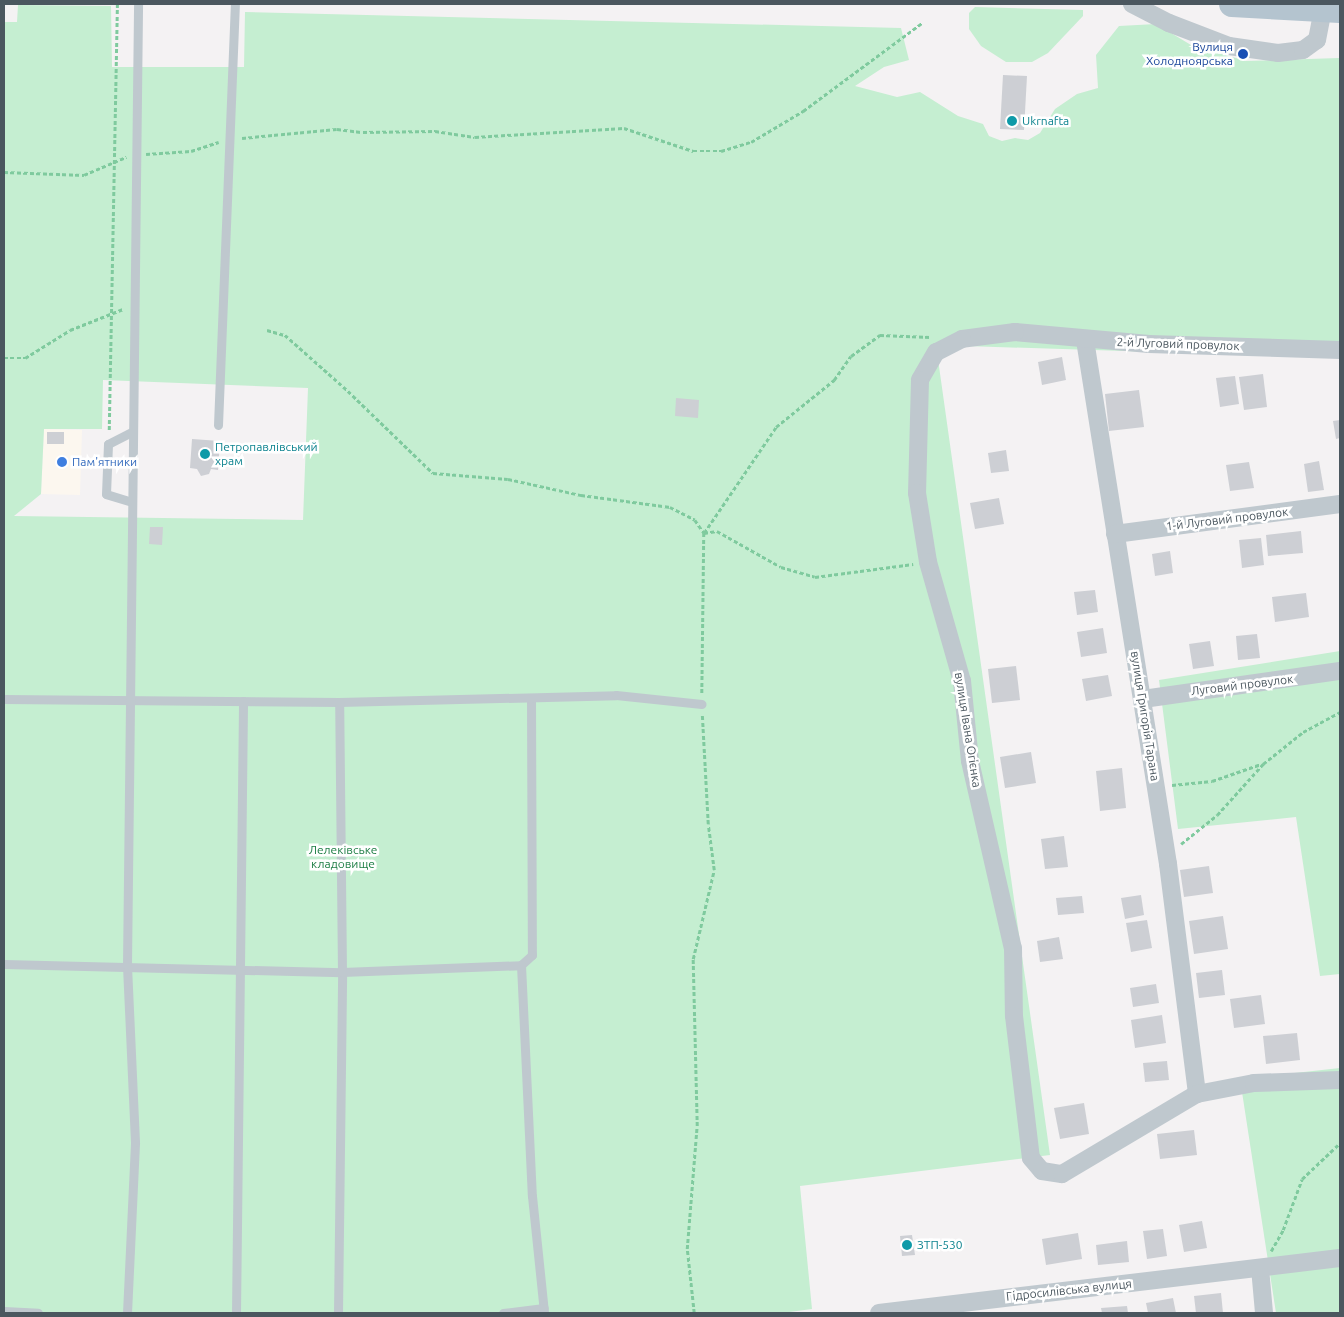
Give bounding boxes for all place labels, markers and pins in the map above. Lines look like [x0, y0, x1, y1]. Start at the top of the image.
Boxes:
place label: Вулиця Холодноярська [1146, 40, 1233, 68]
marker: Вулиця Холодноярська [1237, 48, 1249, 60]
place label: Ukrnafta [1022, 114, 1069, 128]
marker: Ukrnafta [1006, 115, 1018, 127]
place label: Петропавлівський храм [215, 440, 318, 468]
marker: Петропавлівський храм [199, 448, 211, 460]
place label: Пам'ятники [72, 455, 137, 469]
marker: Пам'ятники [56, 456, 68, 468]
place label: ЗТП-530 [917, 1238, 962, 1252]
marker: ЗТП-530 [901, 1239, 913, 1251]

